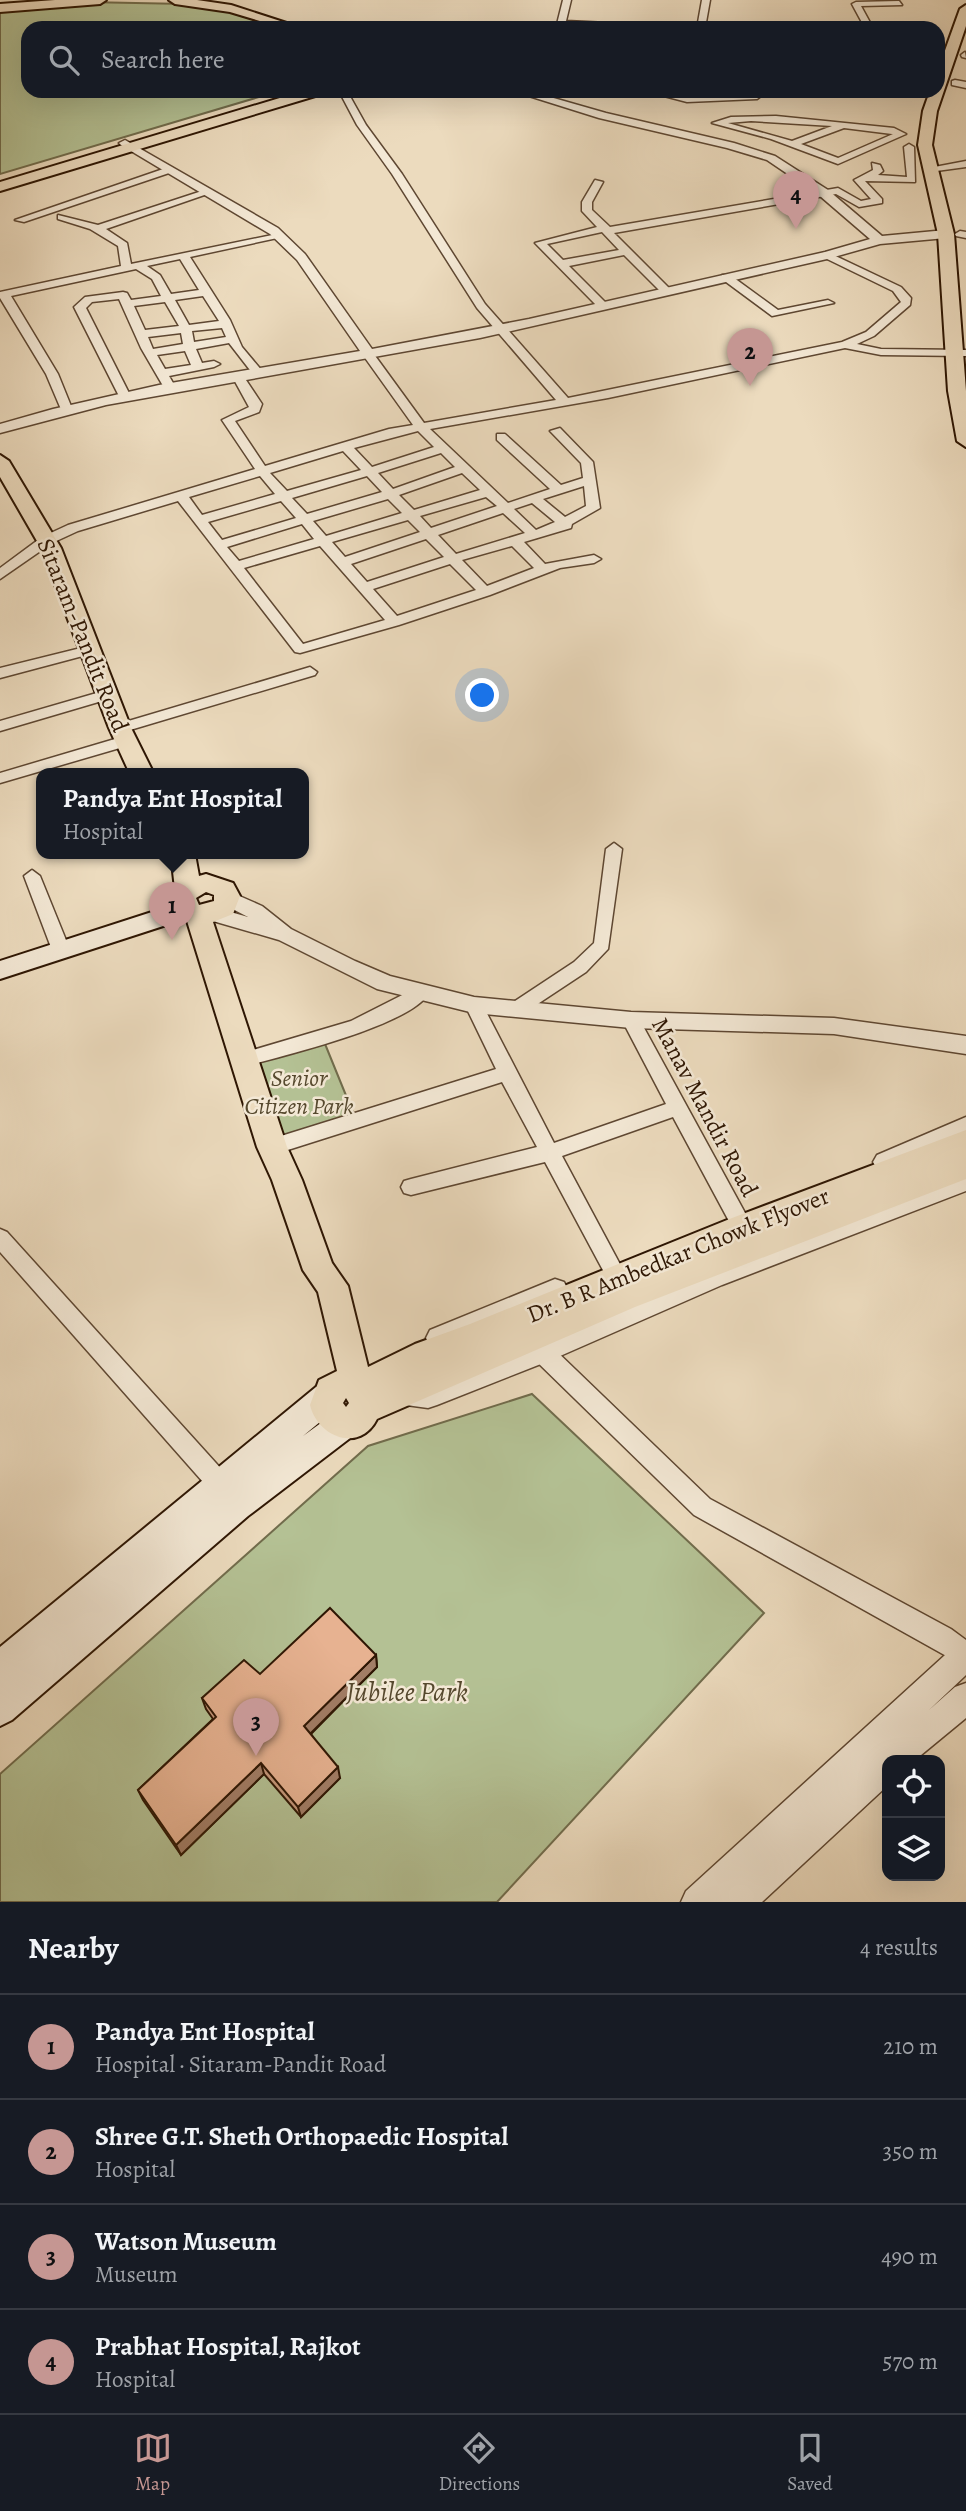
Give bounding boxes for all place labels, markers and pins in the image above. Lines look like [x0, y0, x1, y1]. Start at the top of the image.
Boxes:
pin: 4 [773, 171, 819, 229]
pin: 2 [727, 328, 773, 386]
pin: 1 [149, 882, 195, 940]
pin: 3 [233, 1698, 279, 1756]

